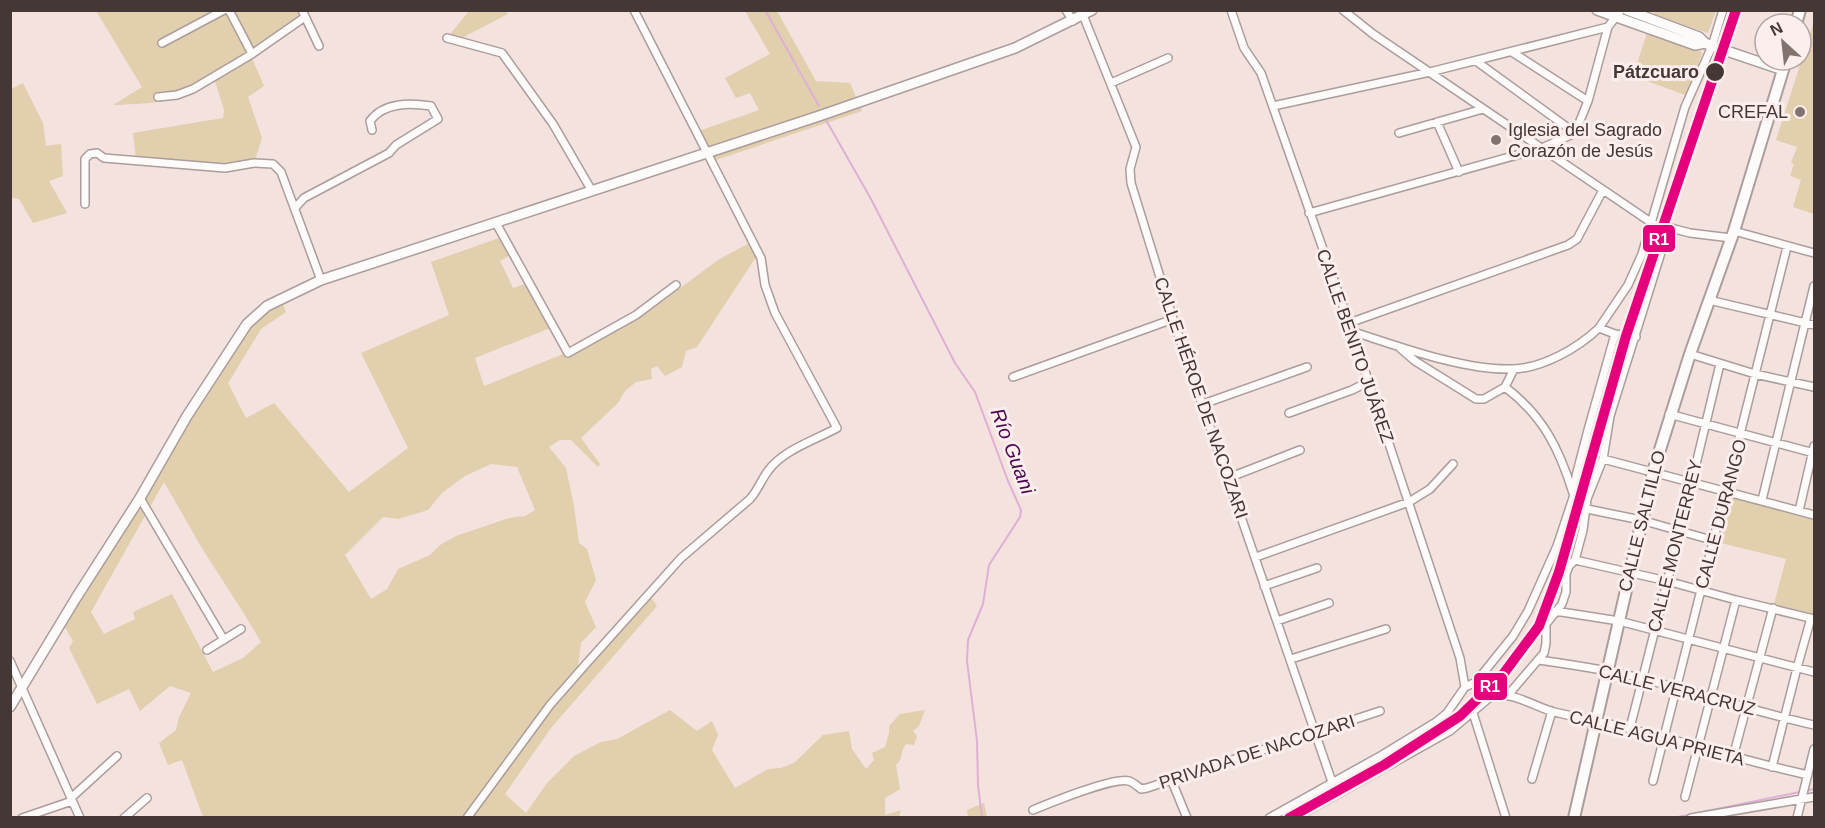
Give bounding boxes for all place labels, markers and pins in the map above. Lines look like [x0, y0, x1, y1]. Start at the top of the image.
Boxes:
marker: Pátzcuaro [1704, 61, 1726, 83]
place label: Pátzcuaro [1613, 62, 1699, 82]
place label: CREFAL [1718, 102, 1788, 122]
marker: CREFAL [1793, 105, 1807, 119]
place label: Iglesia del Sagrado Corazón de Jesús [1508, 120, 1662, 161]
marker: Iglesia del Sagrado Corazón de Jesús [1489, 133, 1503, 147]

